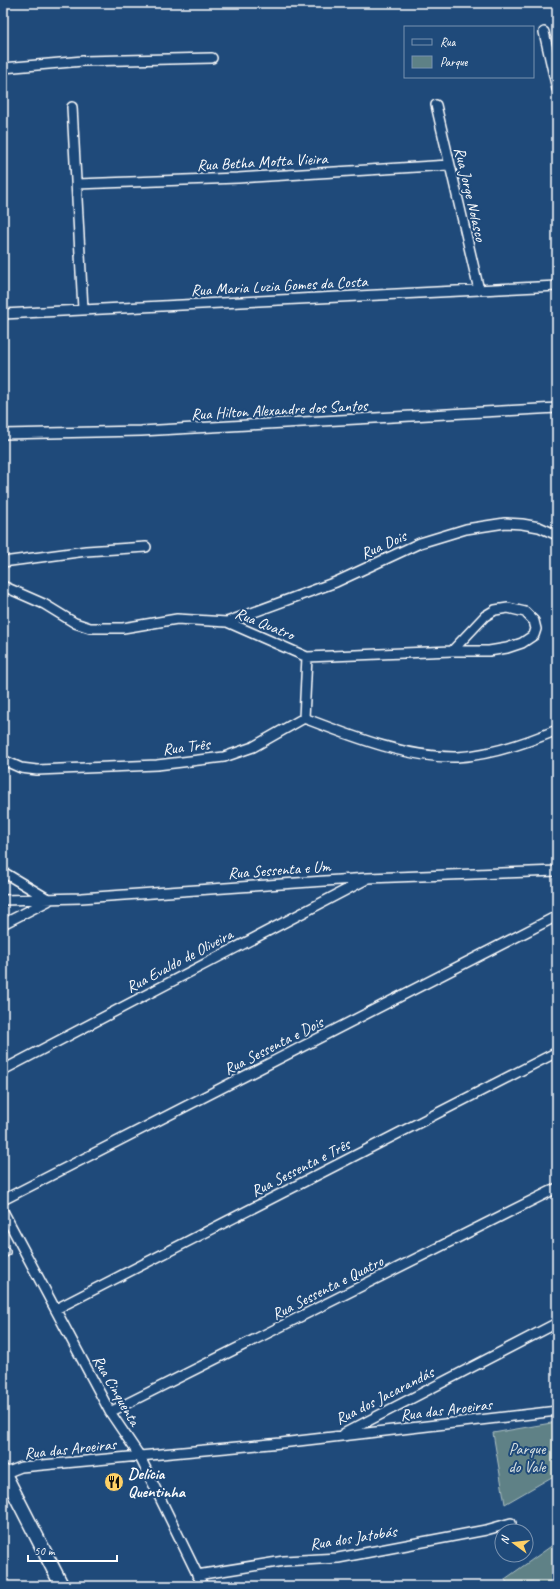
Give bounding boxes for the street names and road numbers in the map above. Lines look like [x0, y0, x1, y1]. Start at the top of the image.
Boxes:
street label: Rua Jorge Nolasco [449, 145, 491, 245]
street label: Rua Betha Motta Vieira [196, 149, 329, 175]
street label: Rua Maria Luzia Gomes da Costa [190, 271, 369, 301]
street label: Rua Hilton Alexandre dos Santos [190, 395, 369, 425]
street label: Rua Dois [358, 525, 411, 564]
street label: Rua Quatro [232, 603, 299, 646]
street label: Rua Três [161, 734, 212, 760]
street label: Rua Sessenta e Um [227, 856, 332, 884]
street label: Rua Evaldo de Oliveira [123, 924, 237, 997]
street label: Rua Sessenta e Dois [220, 1012, 328, 1079]
street label: Rua Sessenta e Três [248, 1134, 355, 1201]
street label: Rua Sessenta e Quatro [268, 1251, 388, 1325]
street label: Rua Cinquenta [88, 1352, 145, 1431]
street label: Rua dos Jacarandás [332, 1362, 438, 1429]
street label: Rua das Aroeiras [399, 1394, 495, 1426]
street label: Rua das Aroeiras [23, 1434, 119, 1464]
street label: Rua dos Jatobás [308, 1521, 400, 1555]

